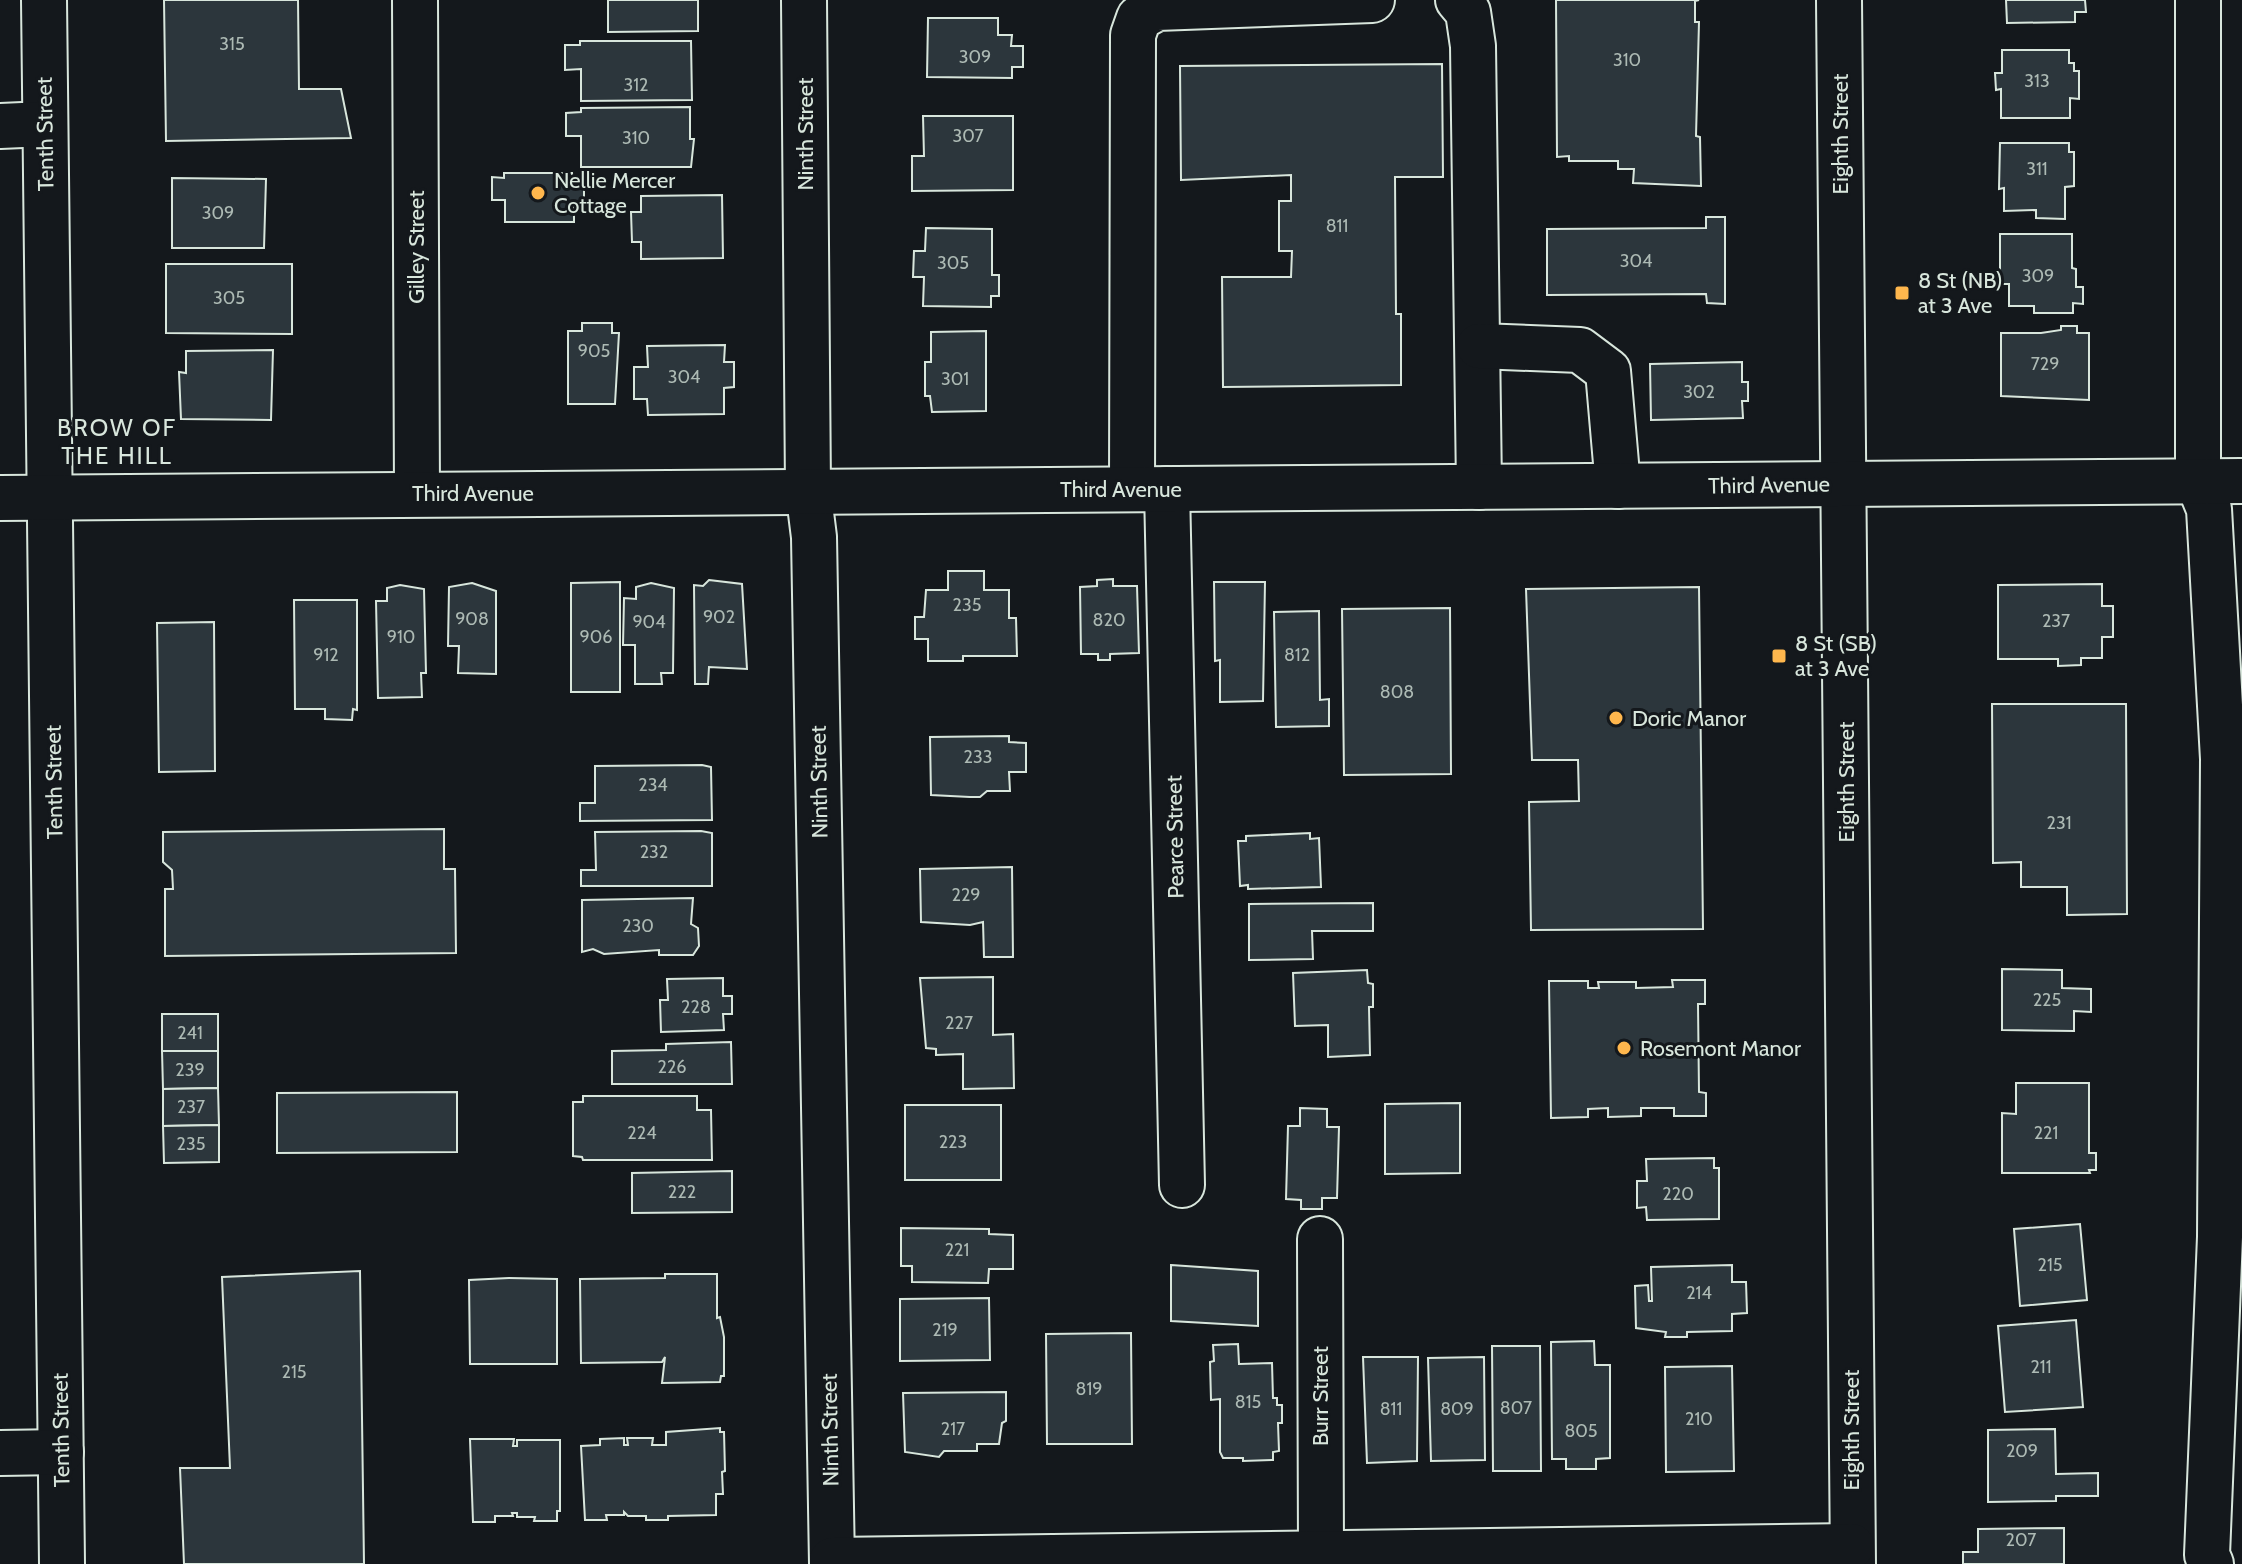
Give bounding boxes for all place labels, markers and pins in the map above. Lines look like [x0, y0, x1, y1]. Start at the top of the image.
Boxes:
place label: Nellie Mercer Cottage [554, 167, 675, 219]
marker: Nellie Mercer Cottage [529, 184, 547, 202]
place label: 8 St (NB) at 3 Ave [1918, 267, 2003, 319]
marker: 8 St (NB) at 3 Ave [1893, 284, 1911, 302]
place label: 8 St (SB) at 3 Ave [1795, 630, 1877, 682]
marker: 8 St (SB) at 3 Ave [1770, 647, 1788, 665]
place label: Doric Manor [1632, 705, 1746, 732]
marker: Doric Manor [1607, 709, 1625, 727]
place label: Rosemont Manor [1640, 1035, 1801, 1062]
marker: Rosemont Manor [1615, 1039, 1633, 1057]

